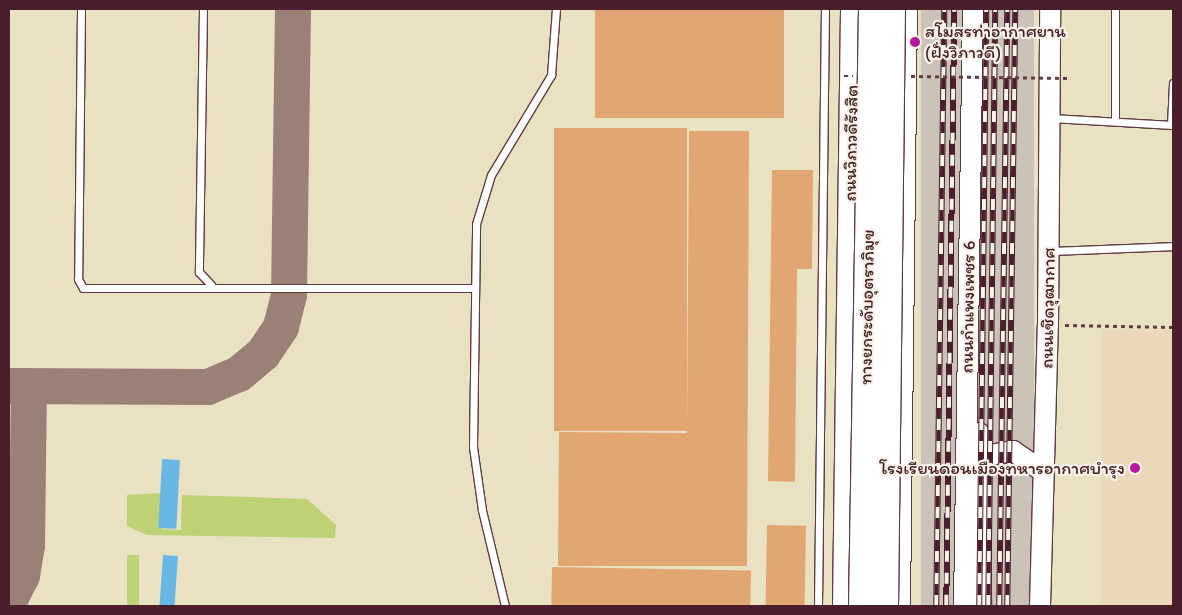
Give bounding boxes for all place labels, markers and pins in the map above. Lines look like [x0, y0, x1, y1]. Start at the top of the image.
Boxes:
place label: สโมสรท่าอากาศยาน (ฝั่งวิภาวดี) [925, 21, 1066, 64]
marker: สโมสรท่าอากาศยาน (ฝั่งวิภาวดี) [909, 36, 921, 48]
place label: โรงเรียนดอนเมืองทหารอากาศบำรุง [879, 457, 1125, 479]
marker: โรงเรียนดอนเมืองทหารอากาศบำรุง [1129, 462, 1141, 474]

